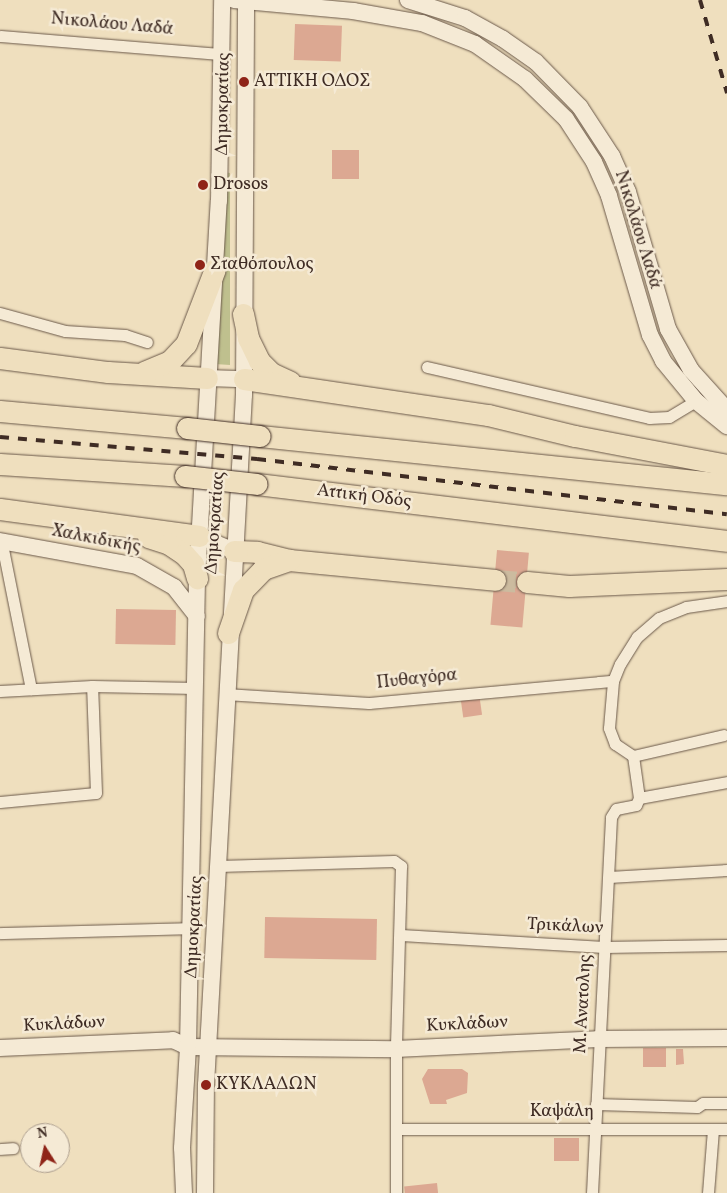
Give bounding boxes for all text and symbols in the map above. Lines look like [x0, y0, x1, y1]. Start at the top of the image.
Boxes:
street label: Νικολάου Λαδά [50, 9, 174, 41]
street label: Δημοκρατίας [212, 52, 236, 156]
place label: ΑΤΤΙΚΗ ΟΔΟΣ [254, 71, 370, 93]
marker: ΑΤΤΙΚΗ ΟΔΟΣ [238, 76, 250, 88]
street label: Νικολάου Λαδά [609, 168, 665, 292]
place label: Drosos [213, 174, 268, 196]
marker: Drosos [197, 179, 209, 191]
place label: Σταθόπουλος [210, 254, 314, 276]
marker: Σταθόπουλος [194, 259, 206, 271]
street label: Δημοκρατίας [202, 471, 230, 575]
street label: Αττική Οδός [316, 480, 412, 514]
street label: Χαλκιδικής [50, 521, 142, 559]
street label: Πυθαγόρα [376, 665, 458, 695]
street label: Δημοκρατίας [182, 875, 208, 979]
street label: Τρικάλων [526, 914, 604, 940]
street label: Μ. Ανατολης [571, 954, 597, 1054]
street label: Κυκλάδων [23, 1012, 105, 1038]
street label: Κυκλάδων [426, 1012, 508, 1038]
place label: ΚΥΚΛΑΔΩΝ [216, 1074, 317, 1096]
marker: ΚΥΚΛΑΔΩΝ [200, 1079, 212, 1091]
street label: Καψάλη [530, 1101, 594, 1123]
north arrow [20, 1123, 70, 1173]
text: N [36, 1123, 49, 1144]

